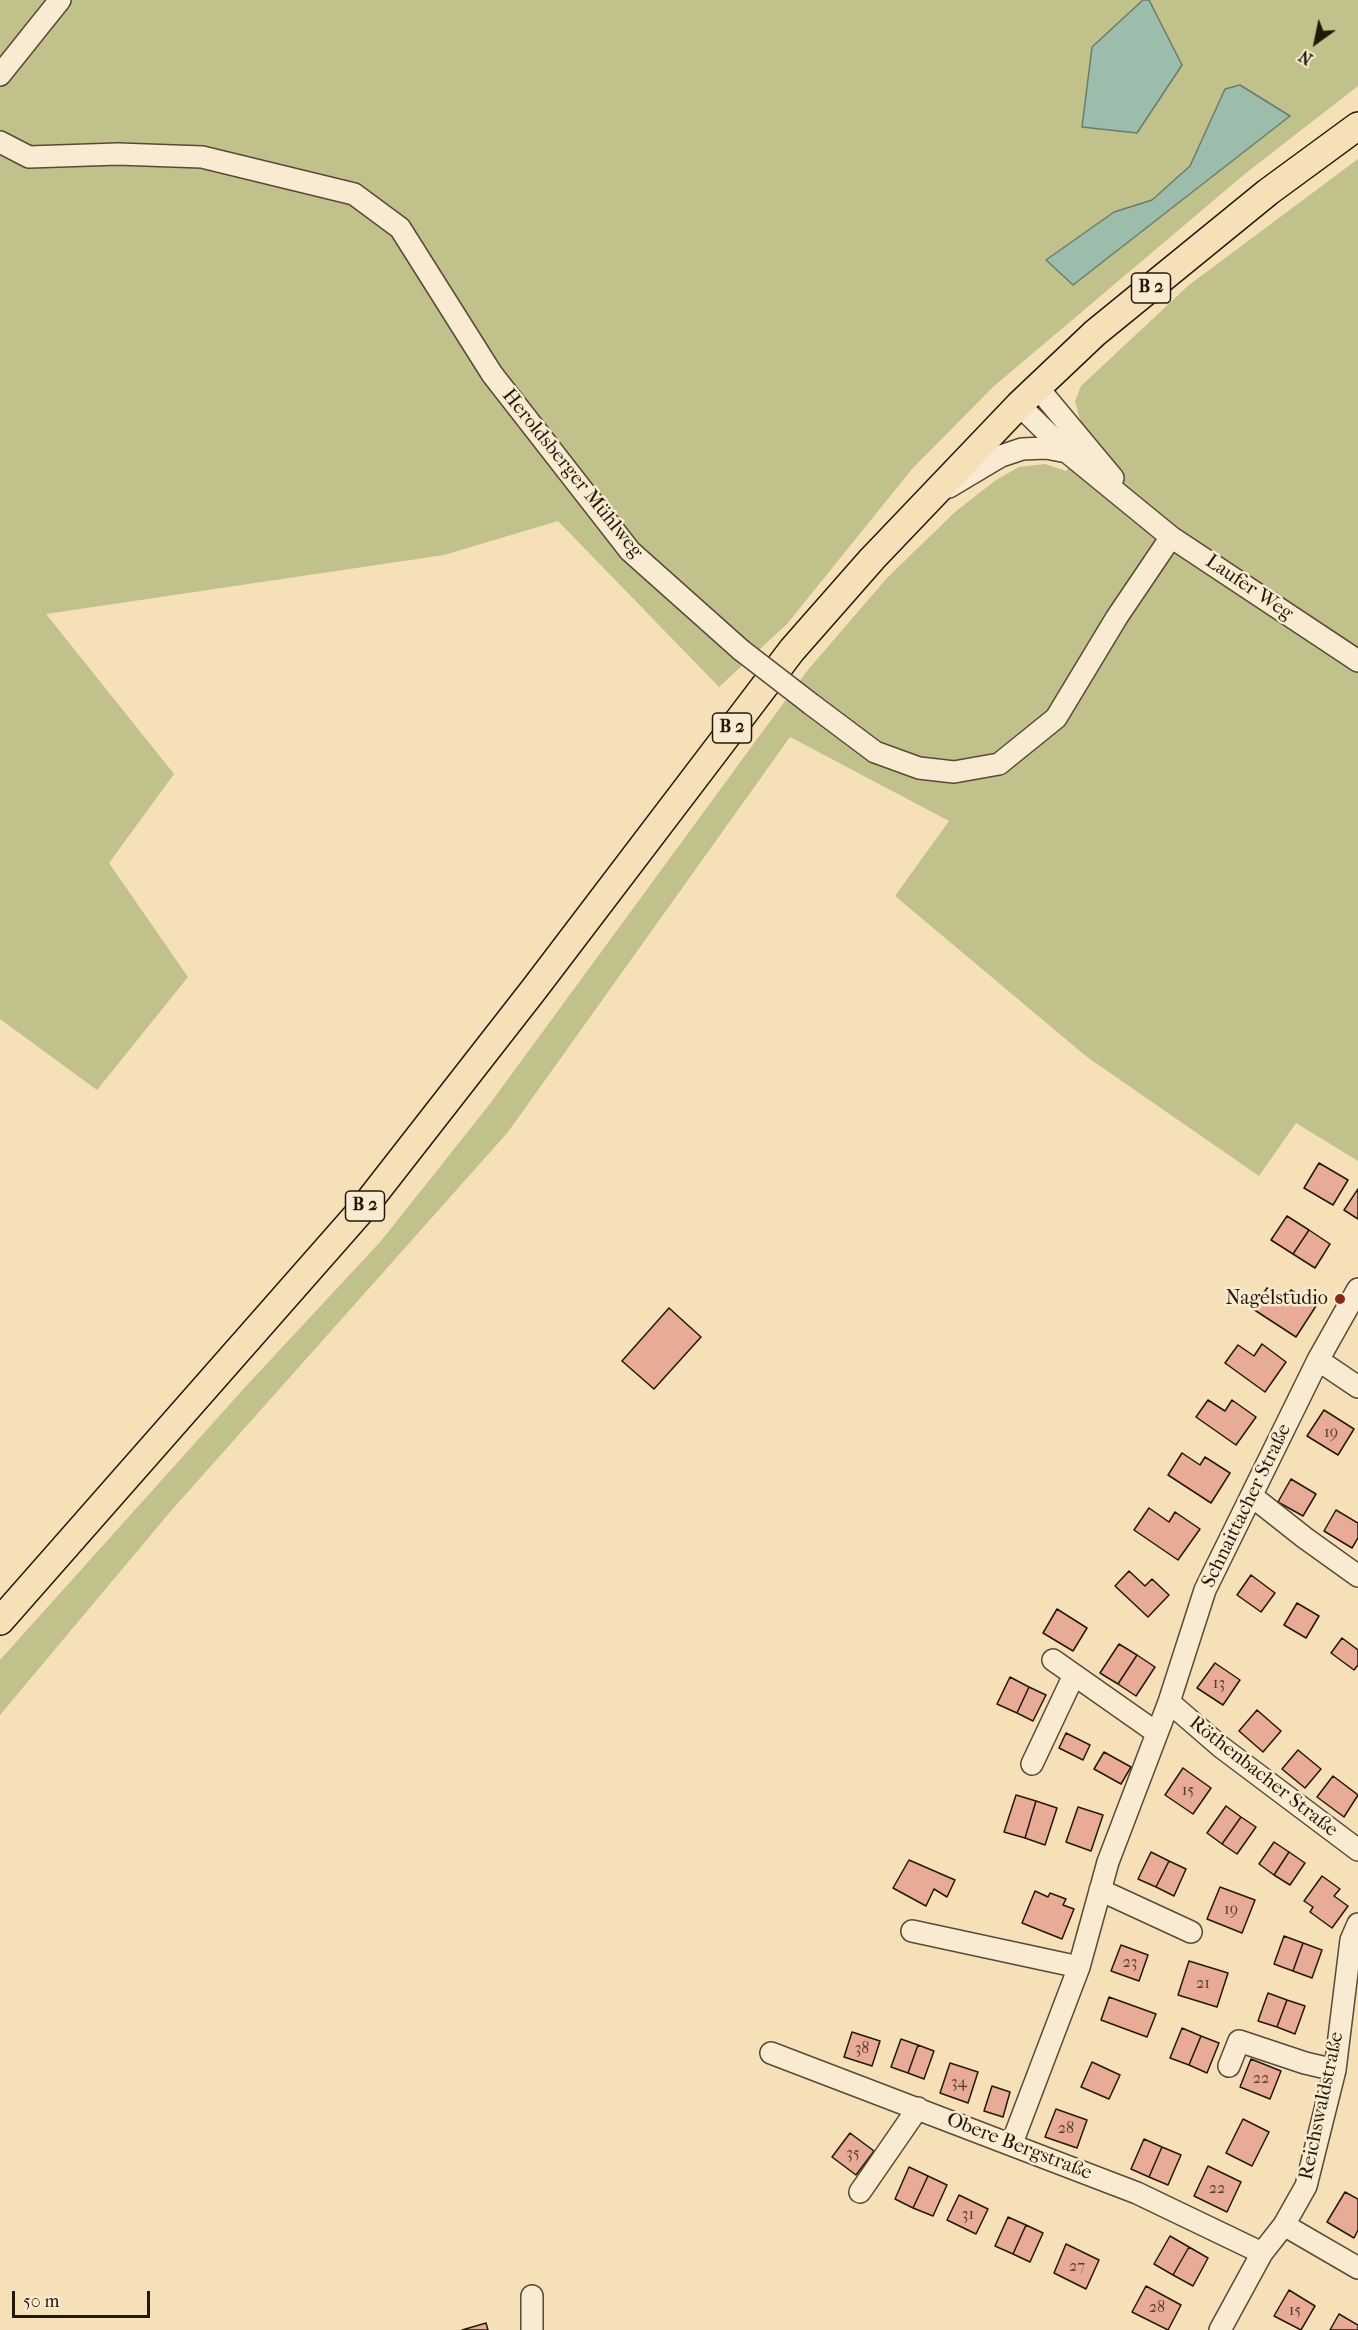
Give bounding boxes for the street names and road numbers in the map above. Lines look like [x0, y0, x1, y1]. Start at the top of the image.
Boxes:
road number: B 2 [1132, 273, 1170, 303]
street label: Heroldsberger Mühlweg [496, 385, 648, 563]
street label: Laufer Weg [1201, 550, 1297, 626]
road number: B 2 [712, 713, 752, 743]
road number: B 2 [346, 1191, 385, 1221]
street label: Schnaittacher Straße [1197, 1420, 1297, 1592]
street label: Röthenbacher Straße [1184, 1711, 1342, 1843]
street label: Reichswaldstraße [1295, 2030, 1349, 2182]
street label: Obere Bergstraße [943, 2108, 1095, 2186]

